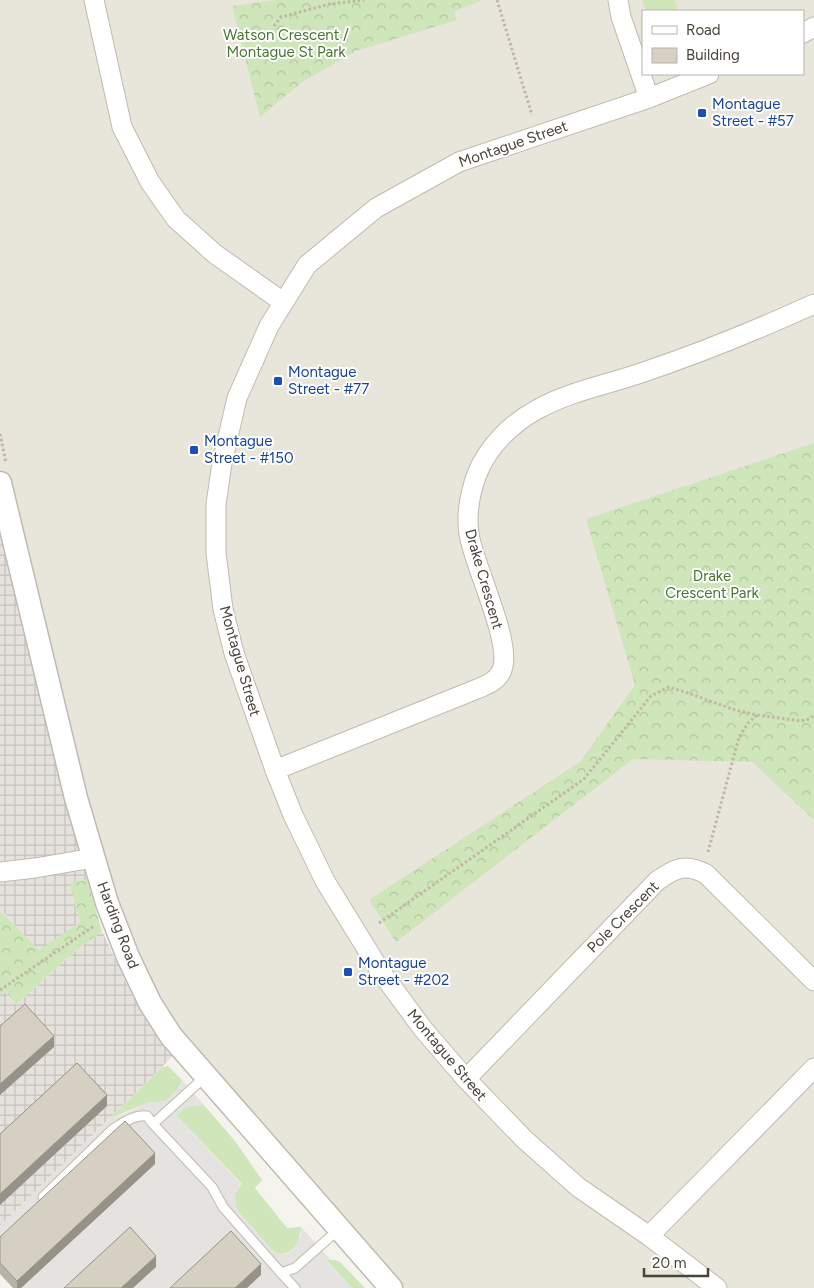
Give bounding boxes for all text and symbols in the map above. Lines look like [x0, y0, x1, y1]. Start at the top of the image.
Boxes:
legend [642, 10, 804, 75]
text: Road [686, 21, 721, 39]
park label: Watson Crescent / Montague St Park [223, 26, 349, 61]
text: Building [686, 46, 740, 64]
place label: Montague Street - #57 [712, 95, 794, 130]
marker: Montague Street - #57 [696, 107, 708, 119]
street label: Montague Street [456, 117, 570, 171]
place label: Montague Street - #77 [288, 363, 369, 398]
marker: Montague Street - #77 [272, 375, 284, 387]
place label: Montague Street - #150 [204, 432, 294, 467]
marker: Montague Street - #150 [188, 444, 200, 456]
street label: Drake Crescent [461, 527, 507, 632]
park label: Drake Crescent Park [665, 567, 760, 602]
street label: Montague Street [216, 604, 264, 719]
street label: Pole Crescent [583, 877, 663, 957]
street label: Harding Road [93, 879, 143, 971]
place label: Montague Street - #202 [358, 954, 450, 989]
marker: Montague Street - #202 [342, 966, 354, 978]
street label: Montague Street [403, 1006, 491, 1105]
scale bar [644, 1246, 708, 1278]
text: 20 m [652, 1254, 686, 1272]

